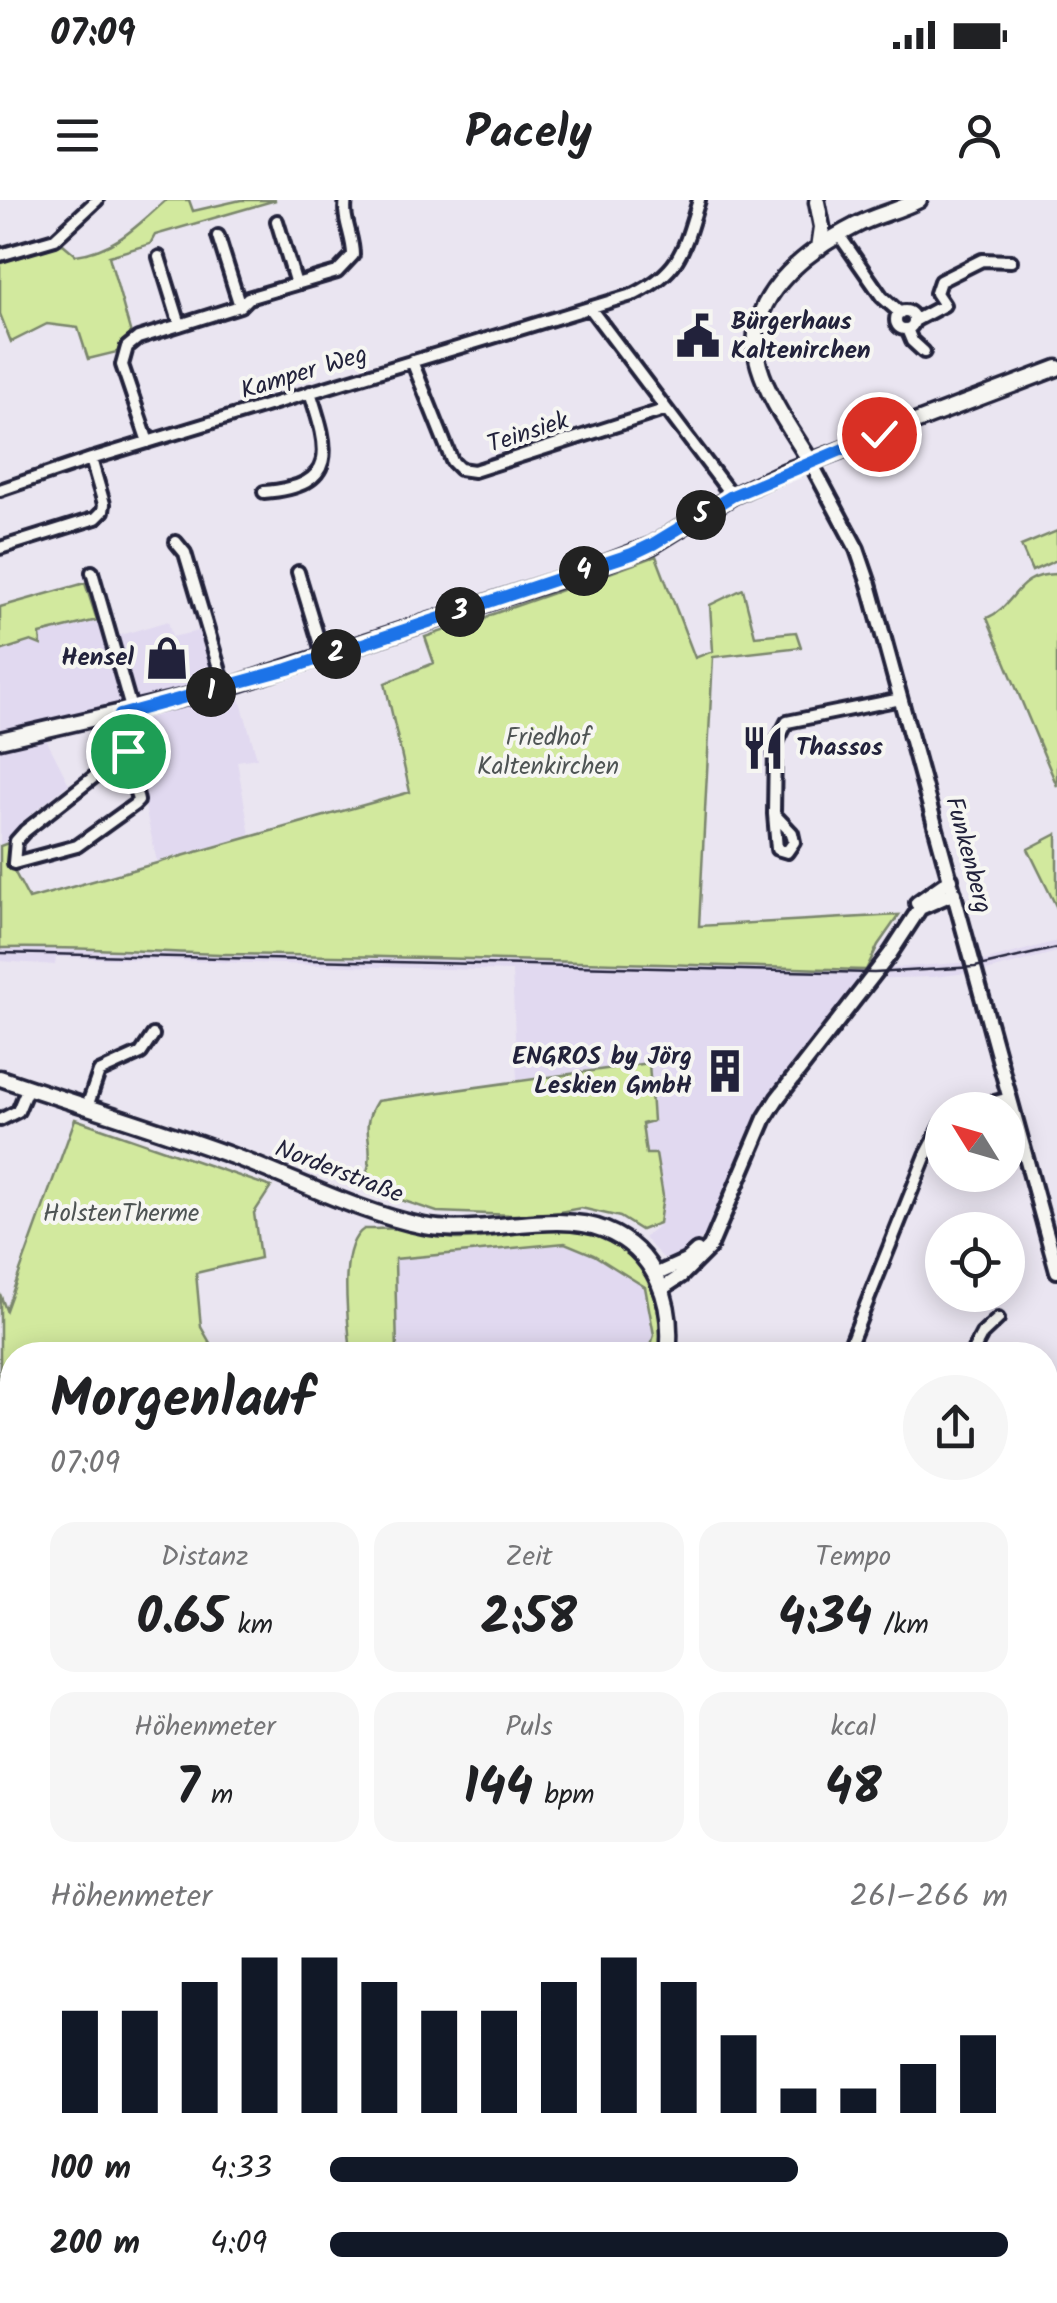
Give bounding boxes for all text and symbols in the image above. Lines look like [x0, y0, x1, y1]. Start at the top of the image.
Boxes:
text: 07:09 [50, 5, 136, 65]
text: Pacely [465, 99, 592, 171]
icon: menu [50, 108, 105, 163]
icon: person [952, 108, 1007, 163]
place label: Bürgerhaus Kaltenirchen [731, 302, 871, 371]
public building icon: Bürgerhaus Kaltenirchen [674, 312, 722, 360]
street label: Kamper Weg [236, 335, 372, 411]
pin [837, 392, 922, 477]
street label: Teinsiek [482, 401, 574, 465]
icon: check [852, 407, 907, 462]
pin: 5 [676, 490, 726, 540]
text: 5 [694, 492, 708, 537]
pin: 4 [559, 546, 609, 596]
text: 4 [576, 548, 592, 593]
pin: 3 [435, 587, 485, 637]
text: 3 [452, 589, 468, 634]
pin: 2 [311, 629, 361, 679]
text: 2 [328, 631, 344, 676]
shop icon: Hensel [143, 634, 191, 682]
place label: Hensel [61, 638, 134, 678]
pin: 1 [186, 667, 236, 717]
text: 1 [207, 669, 215, 714]
pin [86, 709, 171, 794]
park label: Friedhof Kaltenkirchen [477, 718, 619, 787]
icon: arrive [101, 724, 156, 779]
restaurant icon: Thassos [739, 724, 787, 772]
place label: Thassos [796, 728, 883, 768]
street label: Funkenberg [933, 792, 1003, 918]
place label: ENGROS by Jörg Leskien GmbH [512, 1037, 692, 1106]
building icon: ENGROS by Jörg Leskien GmbH [701, 1047, 749, 1095]
north arrow [925, 1092, 1025, 1192]
map controls [925, 1092, 1025, 1312]
street label: Norderstraße [269, 1129, 409, 1215]
park label: HolstenTherme [43, 1194, 199, 1234]
button: locate [925, 1212, 1025, 1312]
text: Morgenlauf [50, 1358, 314, 1445]
button: share [903, 1375, 1008, 1480]
text: 07:09 [50, 1439, 120, 1490]
text: Distanz [161, 1535, 249, 1580]
text: Zeit [505, 1535, 553, 1580]
text: Tempo [815, 1535, 891, 1580]
text: 0.65 [136, 1580, 226, 1660]
text: 2:58 [481, 1580, 577, 1660]
text: 4:34 [778, 1580, 872, 1660]
text: km [226, 1603, 273, 1648]
text: /km [872, 1603, 929, 1648]
text: Höhenmeter [134, 1705, 275, 1750]
text: Puls [505, 1705, 553, 1750]
text: kcal [831, 1705, 876, 1750]
text: 7 [176, 1750, 200, 1830]
text: 144 [463, 1750, 533, 1830]
text: 48 [825, 1750, 882, 1830]
text: m [200, 1773, 233, 1818]
text: bpm [533, 1773, 595, 1818]
text: Höhenmeter [50, 1872, 212, 1923]
text: 261–266 m [850, 1872, 1008, 1923]
text: 100 m [50, 2144, 131, 2195]
text: 4:33 [210, 2144, 272, 2195]
text: 200 m [50, 2219, 140, 2270]
text: 4:09 [210, 2219, 267, 2270]

